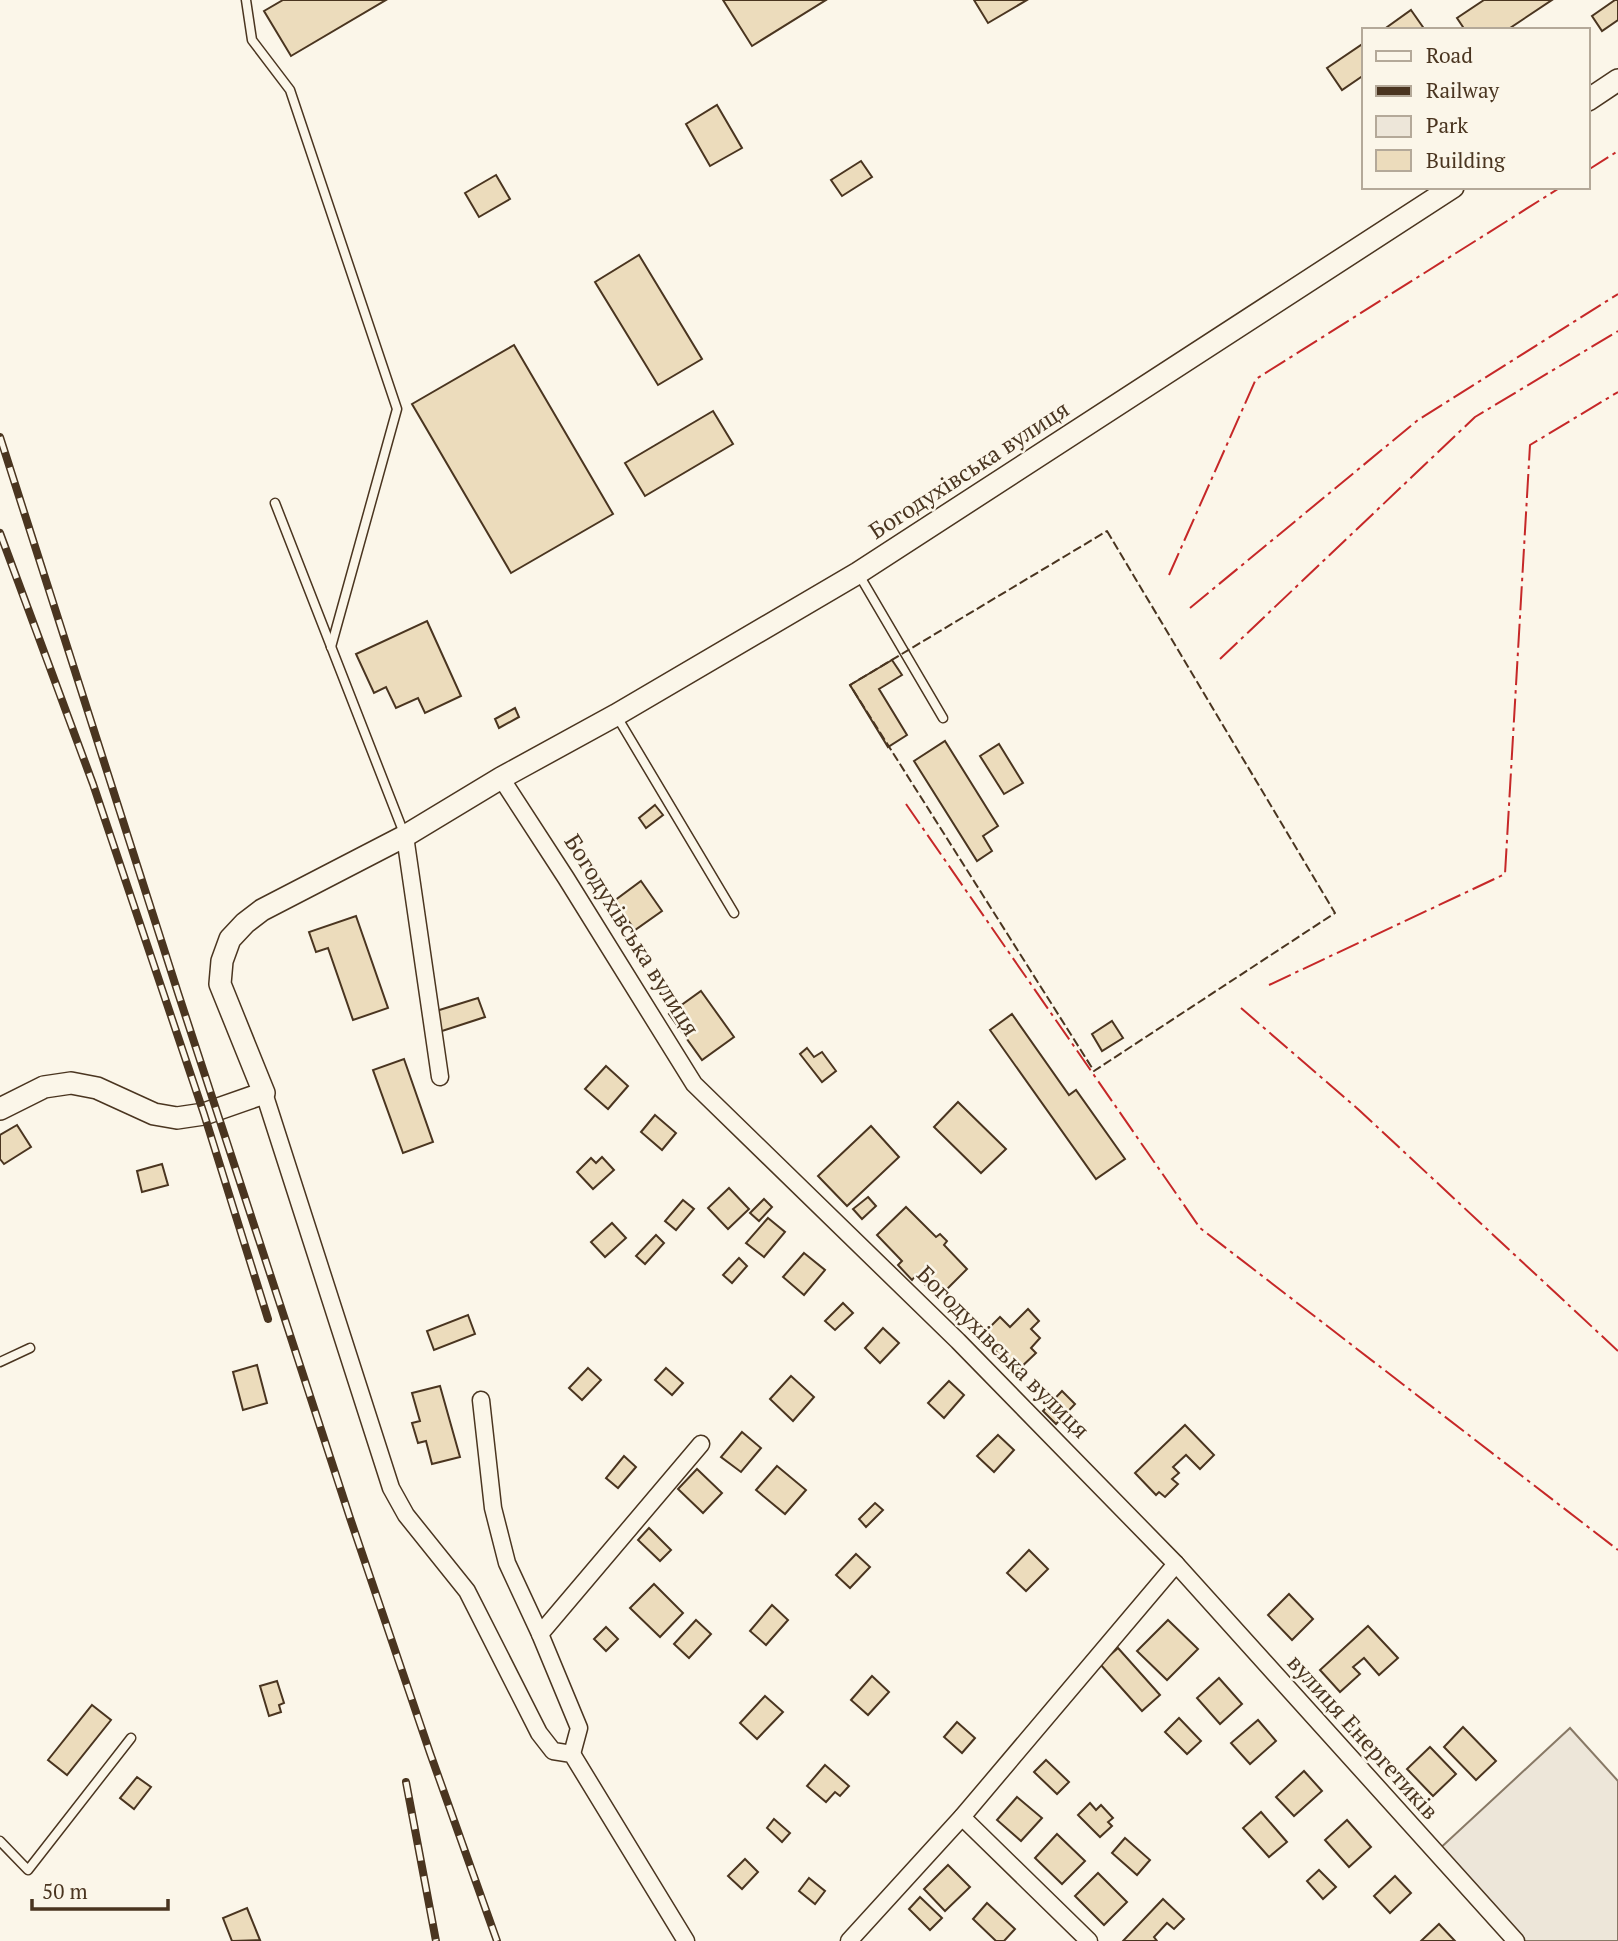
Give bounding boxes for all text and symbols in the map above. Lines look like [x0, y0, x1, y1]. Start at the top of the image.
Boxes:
legend [1362, 28, 1590, 189]
text: Road [1426, 41, 1473, 69]
text: Railway [1426, 76, 1500, 104]
text: Park [1426, 111, 1468, 139]
text: Building [1426, 146, 1506, 174]
street label: Богодухівська вулиця [863, 393, 1075, 546]
street label: Богодухівська вулиця [558, 828, 707, 1042]
street label: Богодухівська вулиця [910, 1258, 1097, 1445]
street label: вулиця Енергетиків [1281, 1647, 1446, 1826]
scale bar [32, 1868, 168, 1912]
text: 50 m [42, 1877, 88, 1905]

